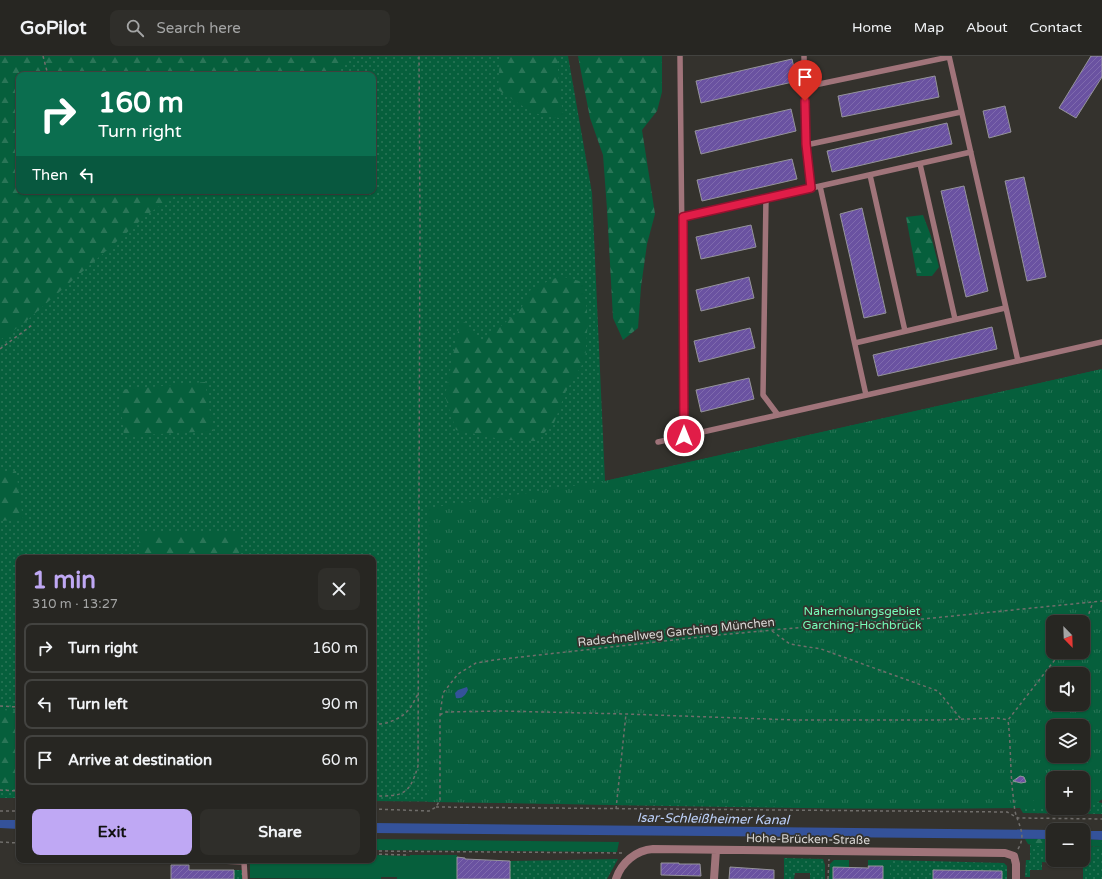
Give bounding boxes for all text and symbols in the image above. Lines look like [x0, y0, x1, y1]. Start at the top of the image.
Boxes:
search box [110, 10, 390, 46]
text: GoPilot [20, 17, 86, 39]
icon: search [124, 17, 146, 39]
text: Search here [156, 19, 241, 37]
text: Home [852, 19, 892, 36]
text: Map [914, 19, 944, 36]
text: About [966, 19, 1008, 36]
text: Contact [1030, 19, 1082, 36]
pin [788, 60, 822, 101]
icon: arrive [794, 66, 816, 88]
text: 160 m [98, 86, 184, 120]
icon: right [32, 88, 84, 140]
text: Turn right [98, 120, 182, 142]
icon: left [76, 164, 98, 186]
text: Then [32, 166, 68, 184]
position arrow [663, 415, 705, 457]
text: 1 min [32, 566, 96, 595]
button: close [318, 568, 360, 610]
text: 310 m · 13:27 [32, 596, 118, 612]
park label: Naherholungsgebiet Garching-Hochbrück [802, 604, 922, 632]
street label: Radschnellweg Garching München [577, 615, 775, 649]
north arrow [1046, 615, 1090, 659]
map controls [1046, 615, 1090, 867]
icon: right [34, 637, 56, 659]
text: Turn right [68, 639, 138, 657]
text: 160 m [312, 639, 358, 657]
button: sound [1046, 667, 1090, 711]
icon: left [34, 693, 56, 715]
text: Turn left [68, 695, 128, 713]
text: 90 m [321, 695, 358, 713]
button: layers [1046, 719, 1090, 763]
icon: arrive [34, 749, 56, 771]
text: Arrive at destination [68, 751, 212, 769]
text: 60 m [321, 751, 358, 769]
button: + [1046, 771, 1090, 815]
button: Exit [32, 809, 192, 855]
button: Share [200, 809, 360, 855]
water label: Isar-Schleißheimer Kanal [637, 810, 791, 828]
button: − [1046, 823, 1090, 867]
street label: Hohe-Brücken-Straße [746, 831, 870, 847]

